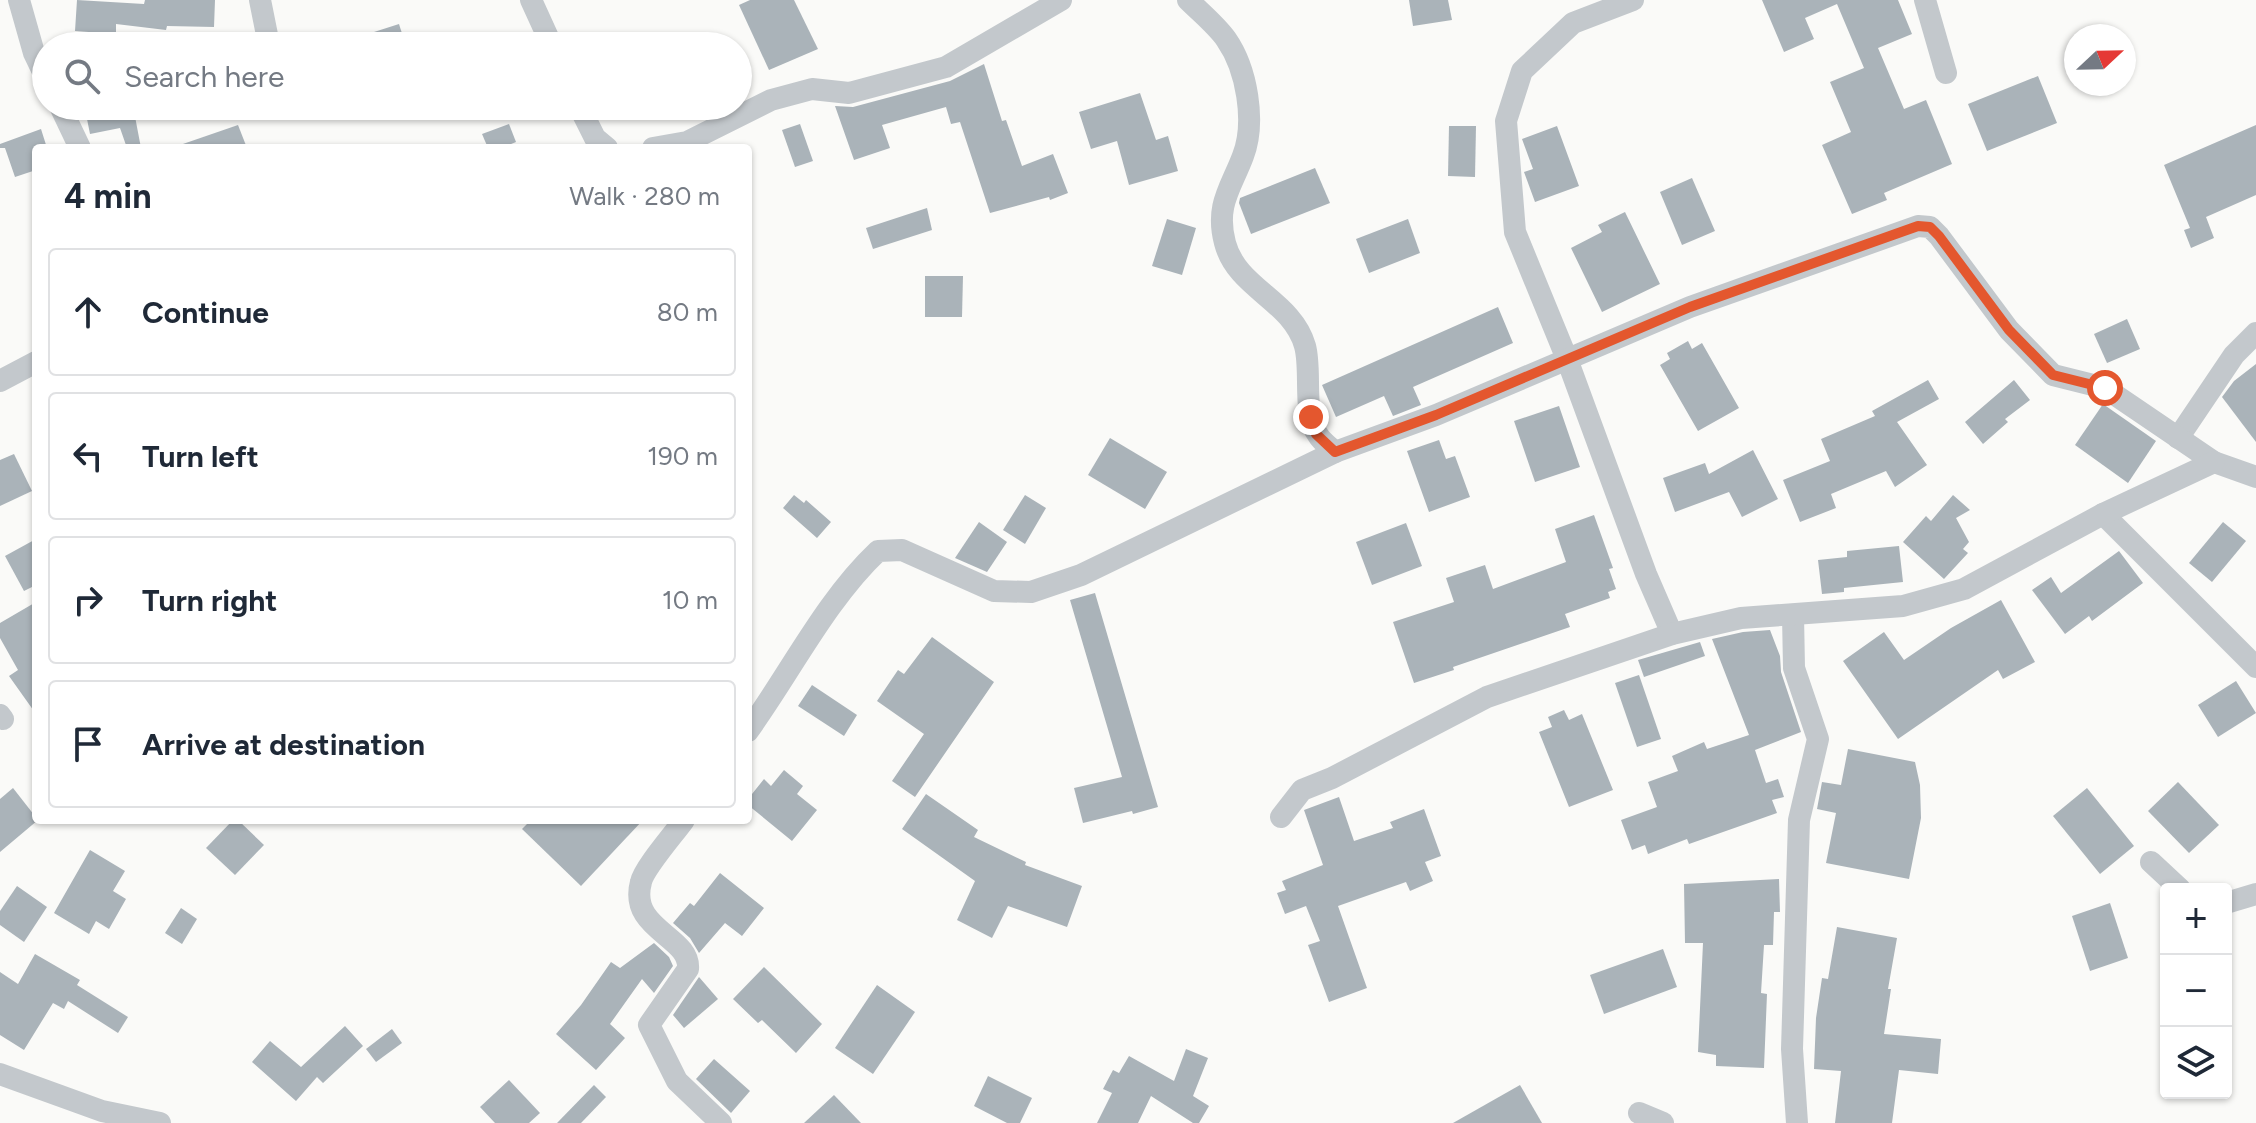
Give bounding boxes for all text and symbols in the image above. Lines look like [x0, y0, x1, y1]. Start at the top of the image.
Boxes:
north arrow [2064, 24, 2136, 96]
search box [32, 32, 752, 120]
icon: search [60, 54, 104, 98]
text: Search here [124, 58, 284, 95]
text: 4 min [64, 176, 151, 217]
text: Walk · 280 m [569, 180, 720, 212]
icon: ahead [66, 290, 110, 334]
text: Continue [142, 294, 269, 331]
text: 80 m [657, 296, 718, 328]
route start [2087, 370, 2123, 406]
route end [1293, 399, 1329, 435]
icon: left [66, 434, 110, 478]
text: Turn left [142, 438, 259, 475]
text: 190 m [647, 440, 718, 472]
icon: right [66, 578, 110, 622]
text: Turn right [142, 582, 277, 619]
text: 10 m [662, 584, 718, 616]
icon: arrive [66, 722, 110, 766]
text: Arrive at destination [142, 726, 425, 763]
map controls [2160, 883, 2232, 1099]
button: + [2160, 883, 2232, 955]
button: − [2160, 955, 2232, 1027]
button: layers [2160, 1027, 2232, 1099]

